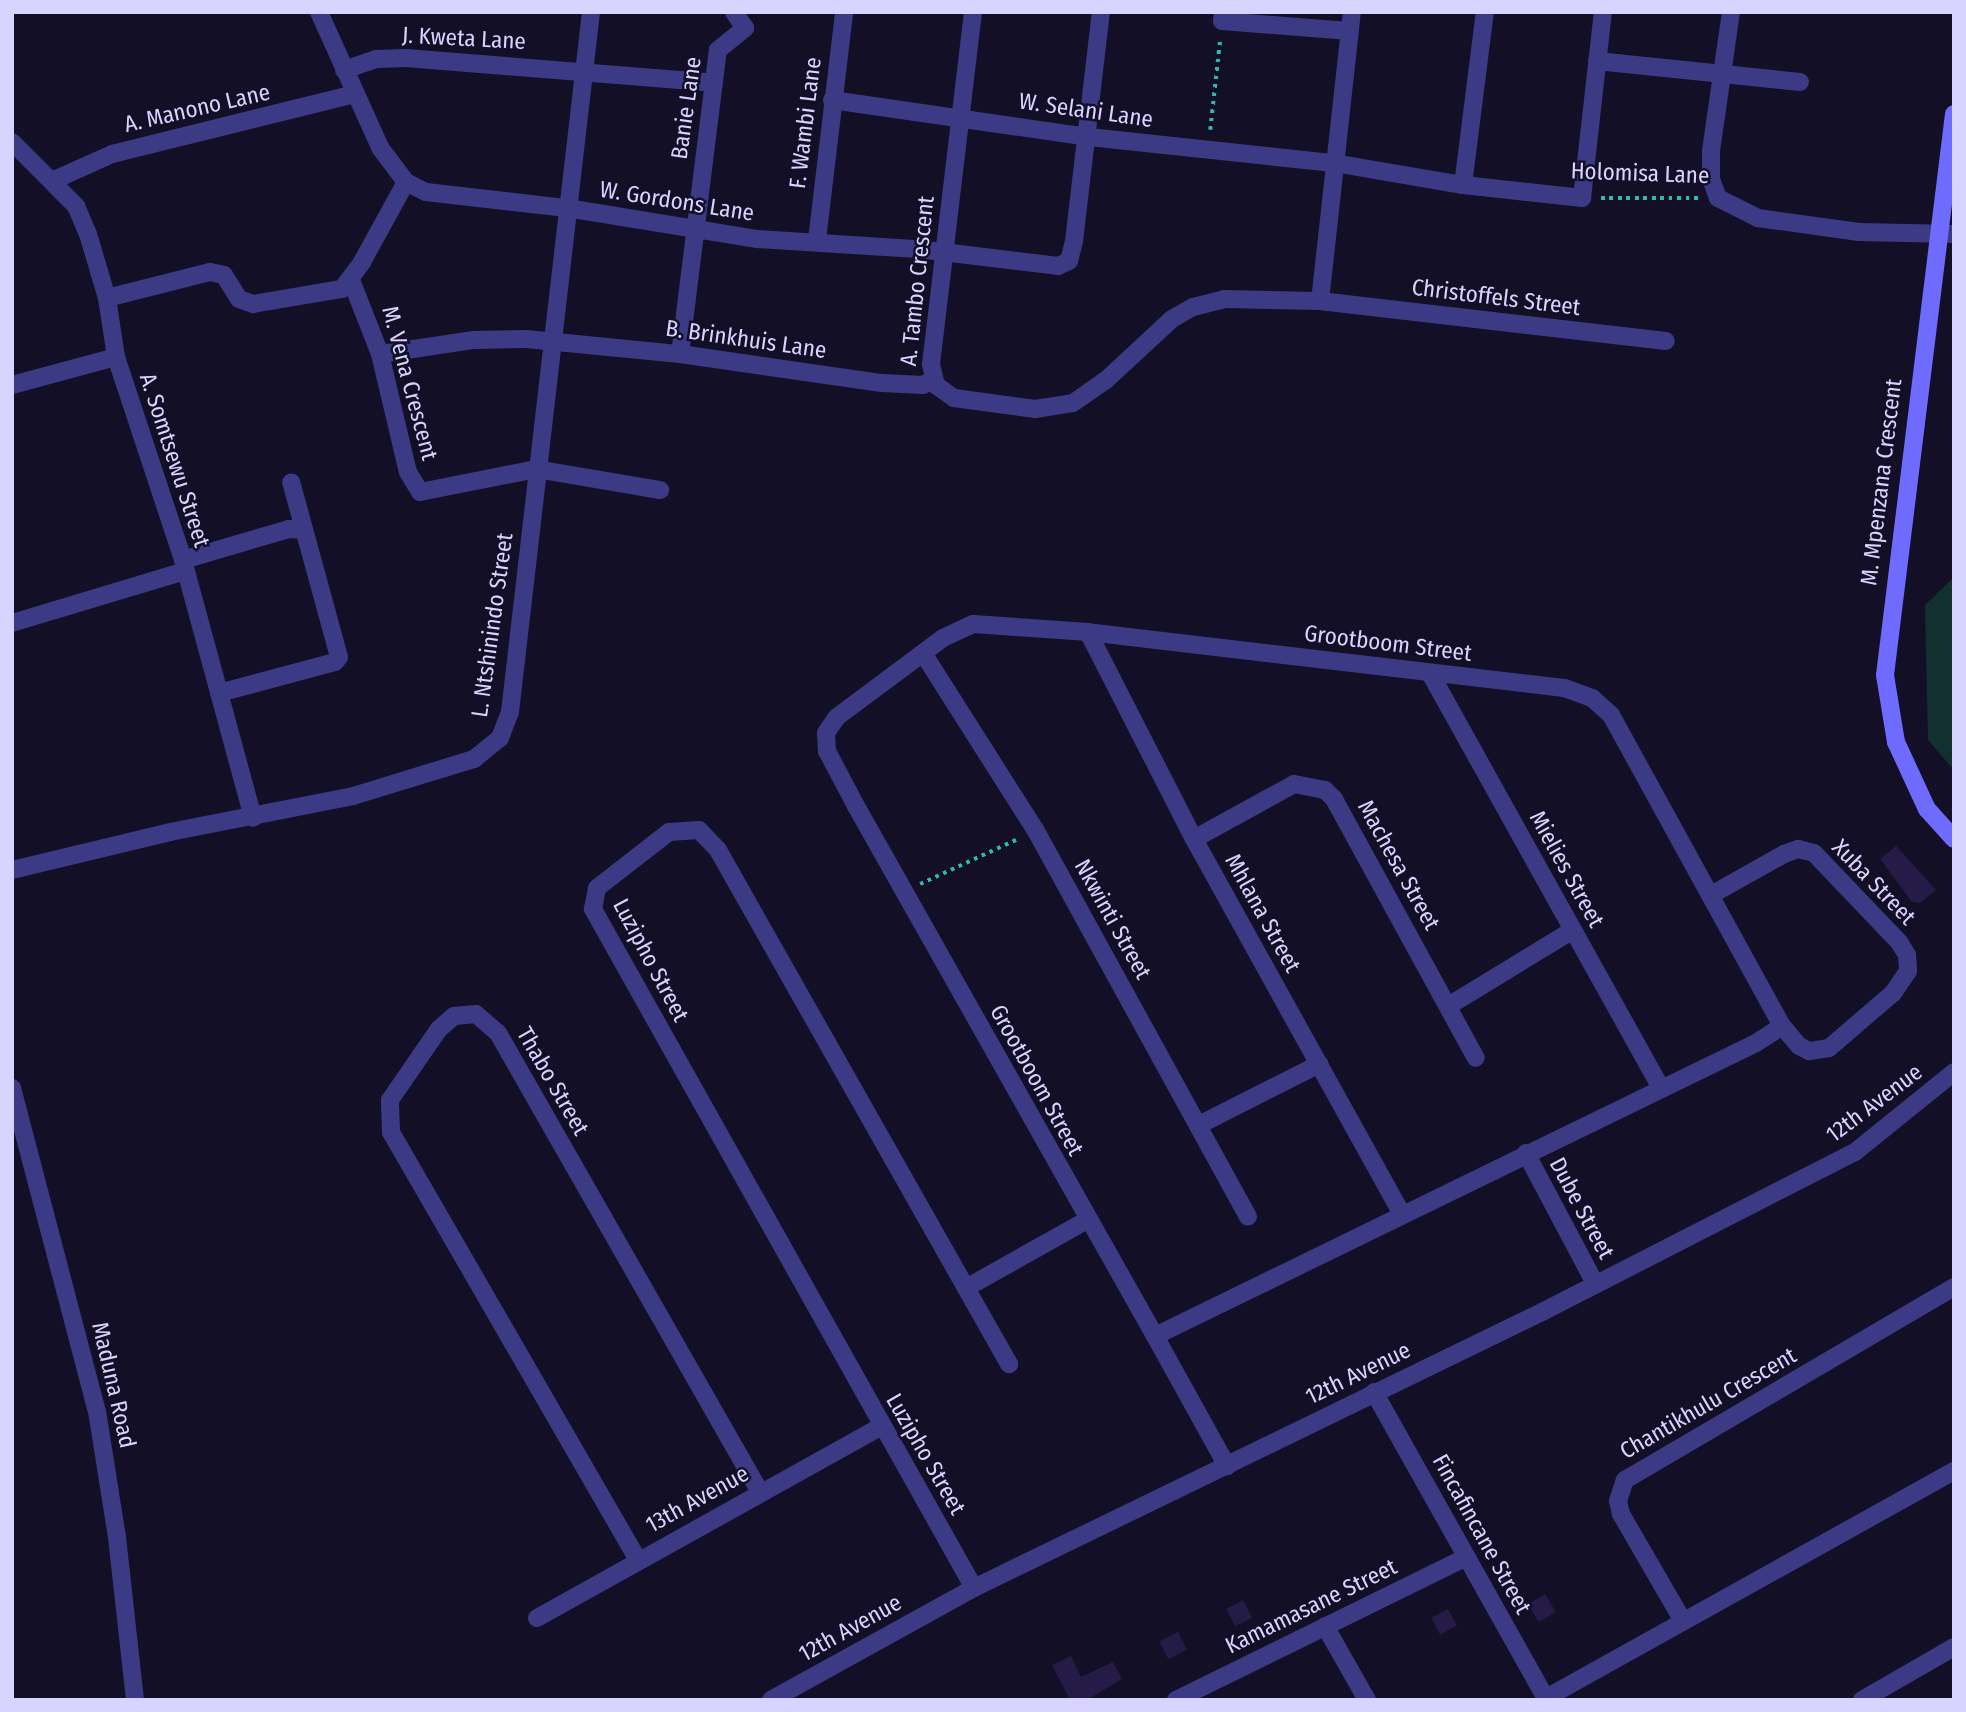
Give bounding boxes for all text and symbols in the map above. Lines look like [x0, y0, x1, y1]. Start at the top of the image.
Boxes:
street label: J. Kweta Lane [401, 21, 527, 55]
street label: Banie Lane [665, 55, 707, 161]
street label: F. Wambi Lane [783, 56, 827, 190]
street label: A. Manono Lane [121, 78, 273, 138]
street label: W. Selani Lane [1017, 87, 1155, 133]
street label: Holomisa Lane [1570, 157, 1710, 189]
street label: W. Gordons Lane [598, 175, 756, 227]
street label: A. Tambo Crescent [894, 195, 940, 367]
street label: Christoffels Street [1410, 273, 1582, 321]
street label: M. Vena Crescent [376, 303, 444, 463]
street label: B. Brinkhuis Lane [664, 314, 828, 364]
street label: A. Somtsewu Street [134, 369, 216, 551]
street label: M. Mpenzana Crescent [1855, 377, 1907, 587]
street label: L. Ntshinindo Street [465, 531, 519, 719]
street label: Grootboom Street [1303, 619, 1473, 667]
street label: Machesa Street [1352, 795, 1446, 935]
street label: Mielies Street [1524, 806, 1610, 932]
street label: Xuba Street [1826, 833, 1922, 931]
street label: Mhlana Street [1219, 849, 1307, 977]
street label: Nkwinti Street [1069, 854, 1157, 984]
street label: Luzipho Street [607, 894, 695, 1026]
street label: Grootboom Street [984, 1000, 1090, 1160]
street label: Thabo Street [511, 1022, 595, 1140]
street label: 12th Avenue [1820, 1058, 1928, 1148]
street label: Dube Street [1544, 1153, 1620, 1263]
street label: Maduna Road [86, 1319, 142, 1451]
street label: 12th Avenue [1301, 1336, 1415, 1410]
street label: Chantikhulu Crescent [1615, 1341, 1801, 1465]
street label: Luzipho Street [880, 1389, 972, 1519]
street label: Fincafincane Street [1427, 1449, 1537, 1619]
street label: 13th Avenue [641, 1459, 753, 1539]
street label: Kamamasane Street [1221, 1553, 1401, 1659]
street label: 12th Avenue [794, 1588, 906, 1668]

